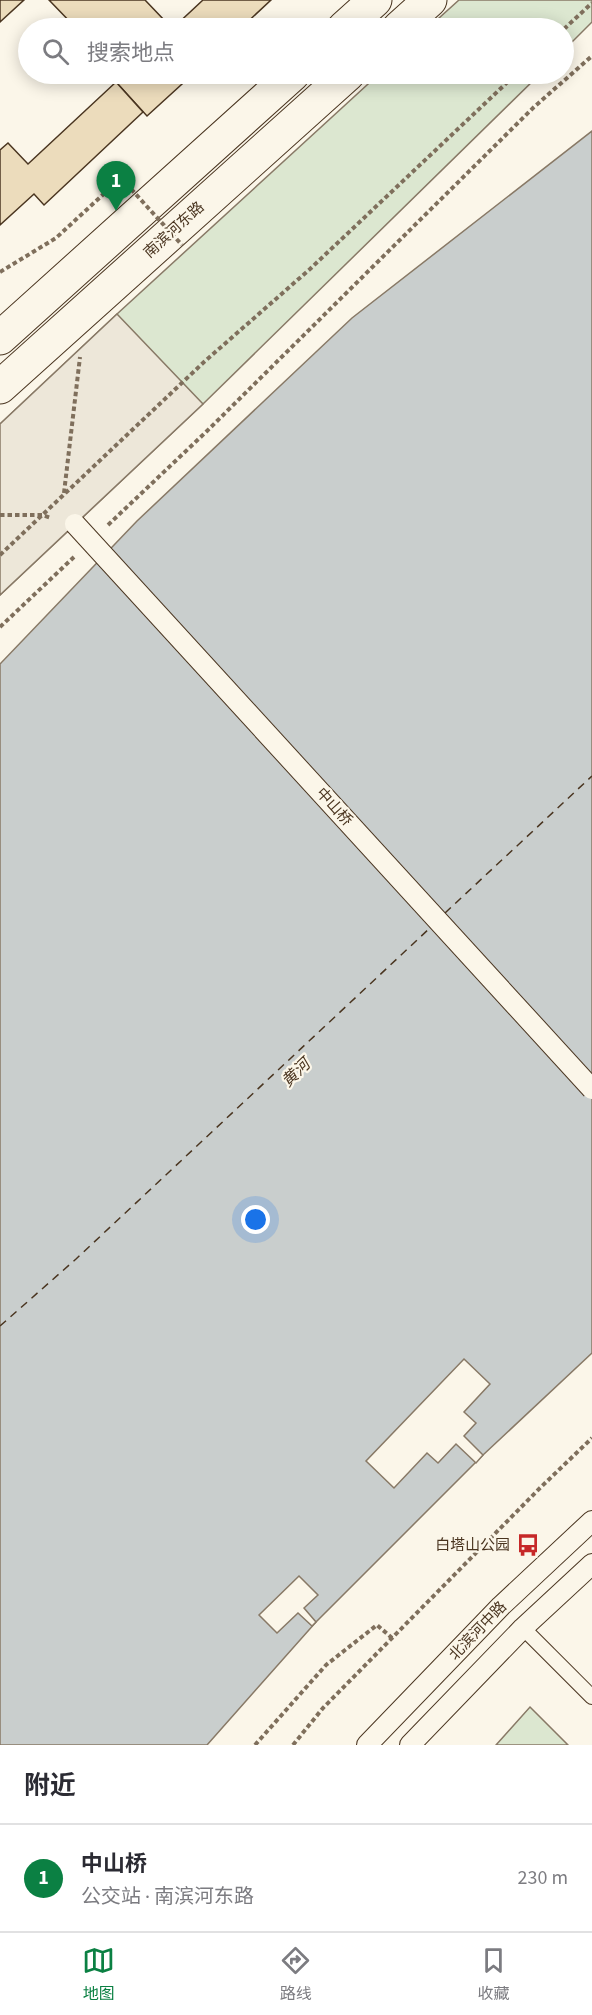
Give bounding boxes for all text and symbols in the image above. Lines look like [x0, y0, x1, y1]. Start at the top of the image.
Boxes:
search box [18, 18, 574, 84]
icon: search [39, 35, 72, 68]
text: 搜索地点 [87, 37, 175, 69]
pin: 1 [96, 162, 136, 211]
street label: 南滨河东路 [139, 197, 209, 263]
street label: 中山桥 [311, 783, 357, 831]
water label: 黄河 [277, 1052, 317, 1092]
your location [241, 1205, 270, 1234]
bus stop icon: 白塔山公园 [515, 1532, 541, 1558]
place label: 白塔山公园 [435, 1535, 510, 1556]
street label: 北滨河中路 [444, 1597, 512, 1665]
text: 附近 [24, 1767, 76, 1804]
text: 中山桥 [81, 1848, 147, 1880]
text: 1 [38, 1864, 49, 1892]
text: 230 m [518, 1864, 568, 1892]
text: 公交站 · 南滨河东路 [81, 1883, 254, 1911]
tab: 地图 [82, 1944, 115, 2005]
tab: 路线 [279, 1944, 312, 2005]
tab: 收藏 [477, 1944, 510, 2005]

